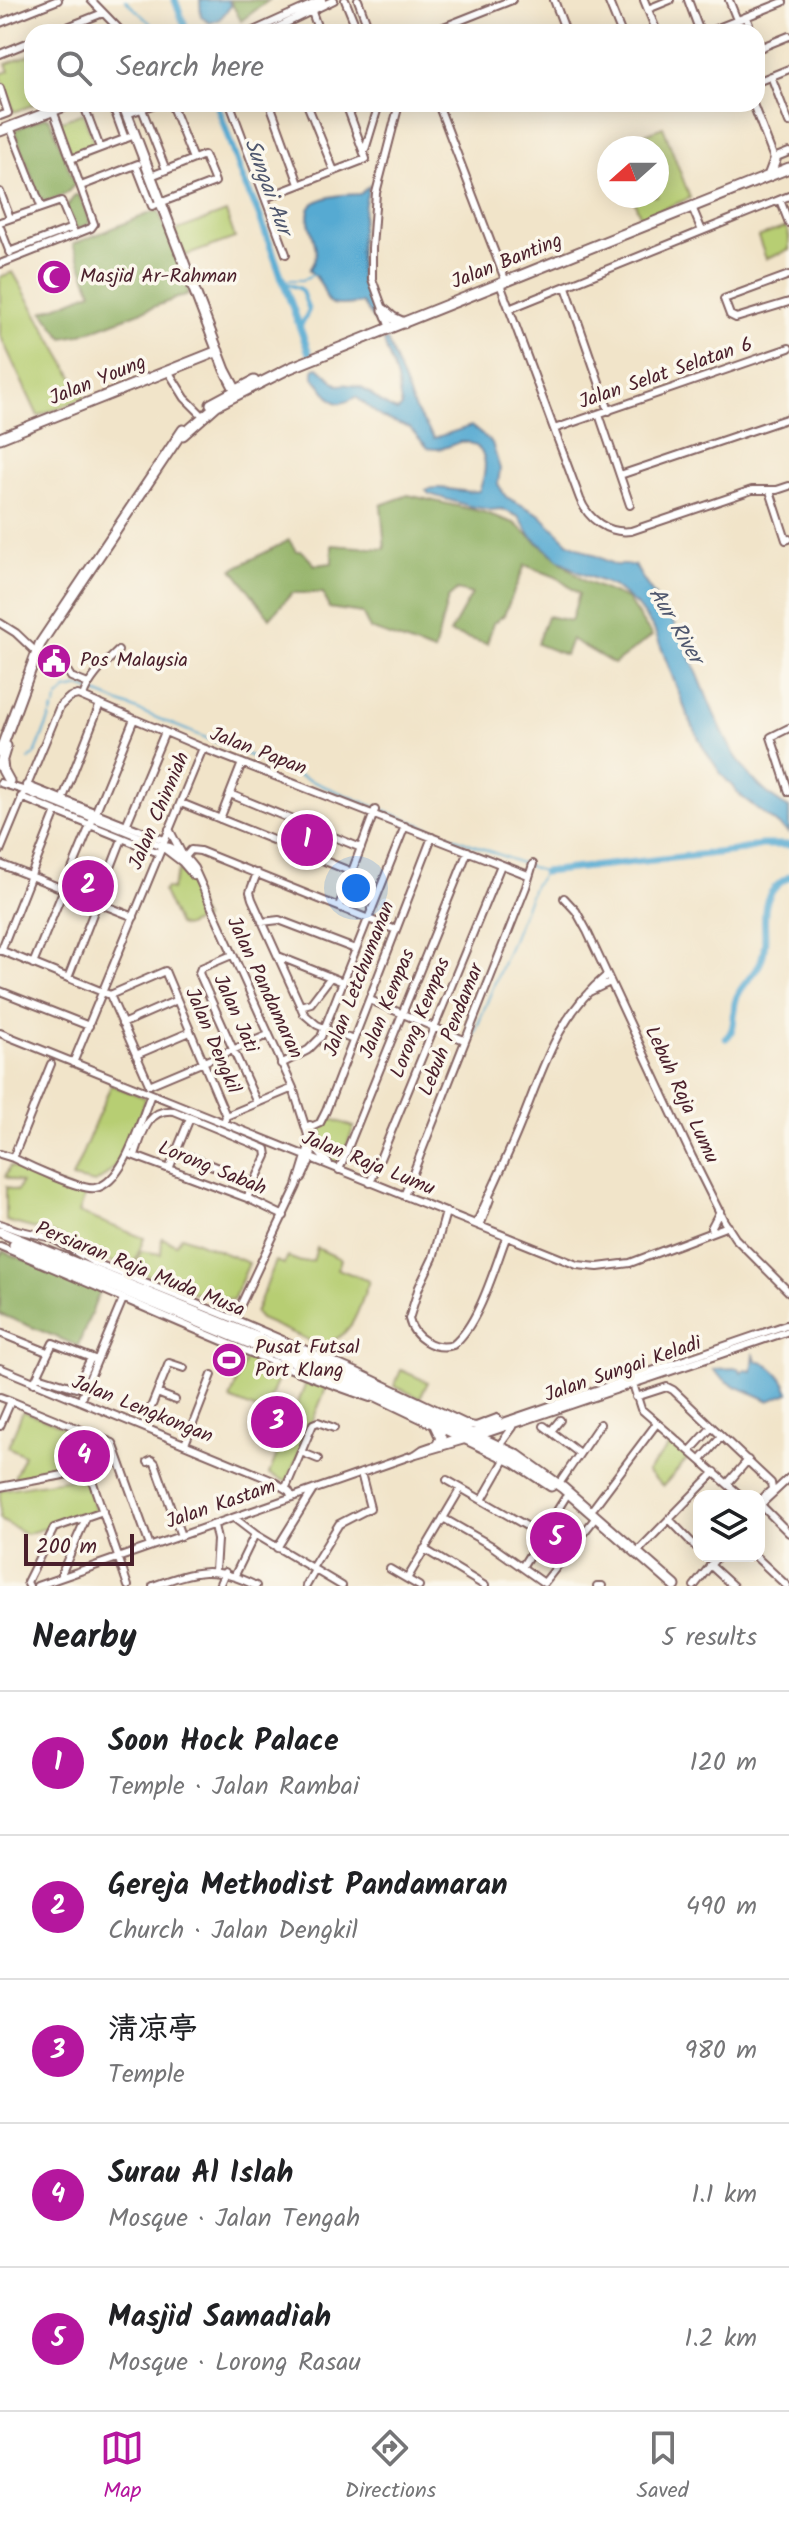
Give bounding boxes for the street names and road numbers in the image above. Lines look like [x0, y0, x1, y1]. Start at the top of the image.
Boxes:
street label: Jalan Banting [447, 225, 567, 299]
street label: Jalan Selat Selatan 6 [575, 329, 757, 419]
street label: Jalan Young [45, 347, 151, 415]
street label: Jalan Papan [205, 719, 311, 785]
street label: Jalan Chinniah [121, 747, 199, 875]
street label: Jalan Letchumanan [316, 896, 404, 1062]
street label: Jalan Pandamaran [217, 911, 311, 1065]
street label: Jalan Kempas [351, 944, 425, 1064]
street label: Lorong Kempas [382, 952, 460, 1083]
street label: Lebuh Pendamar [411, 958, 494, 1101]
street label: Jalan Jati [204, 970, 267, 1060]
street label: Jalan Dengkil [175, 983, 249, 1099]
street label: Lebuh Raja Lumu [635, 1021, 727, 1169]
street label: Jalan Raja Lumu [296, 1123, 440, 1205]
street label: Lorong Sabah [153, 1133, 271, 1205]
street label: Persiaran Raja Muda Musa [30, 1213, 250, 1327]
street label: Jalan Sungai Keladi [540, 1328, 707, 1412]
street label: Jalan Lengkongan [66, 1367, 218, 1453]
street label: Jalan Kastam [162, 1471, 280, 1539]

